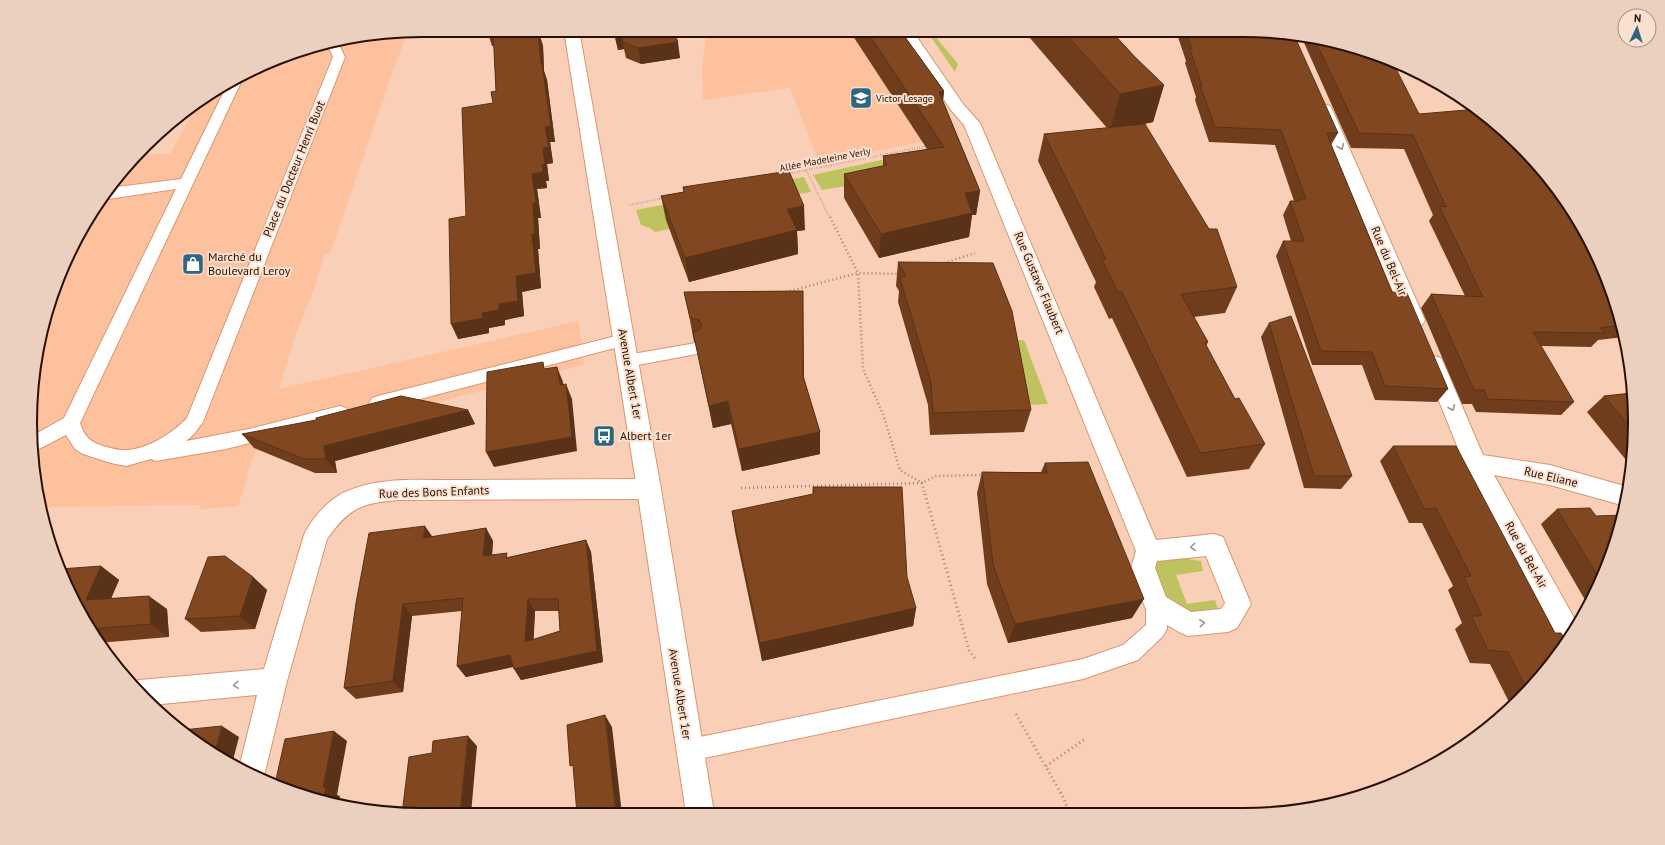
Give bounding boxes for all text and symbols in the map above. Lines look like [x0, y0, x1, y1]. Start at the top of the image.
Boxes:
north arrow [1617, 8, 1657, 48]
text: N [1634, 11, 1642, 25]
school or university icon: Victor Lesage [848, 85, 874, 111]
place label: Victor Lesage [875, 92, 933, 105]
street label: Place du Docteur Henri Buot [259, 99, 328, 239]
one-way arrow [1336, 143, 1344, 151]
street label: Allée Madeleine Verly [778, 144, 872, 175]
street label: Rue du Bel-Air [1368, 224, 1411, 298]
street label: Rue Gustave Flaubert [1011, 229, 1068, 336]
place label: Marché du Boulevard Leroy [208, 249, 291, 278]
shop icon: Marché du Boulevard Leroy [180, 251, 206, 277]
street label: Avenue Albert 1er [615, 327, 646, 420]
one-way arrow [1448, 405, 1456, 412]
bus stop icon: Albert 1er [591, 423, 617, 449]
place label: Albert 1er [620, 428, 672, 443]
street label: Rue Eliane [1523, 463, 1579, 490]
street label: Rue des Bons Enfants [379, 482, 489, 501]
street label: Rue du Bel-Air [1502, 519, 1551, 591]
one-way arrow [1190, 542, 1196, 551]
one-way arrow [1199, 618, 1205, 627]
street label: Avenue Albert 1er [666, 647, 695, 740]
one-way arrow [233, 680, 239, 689]

